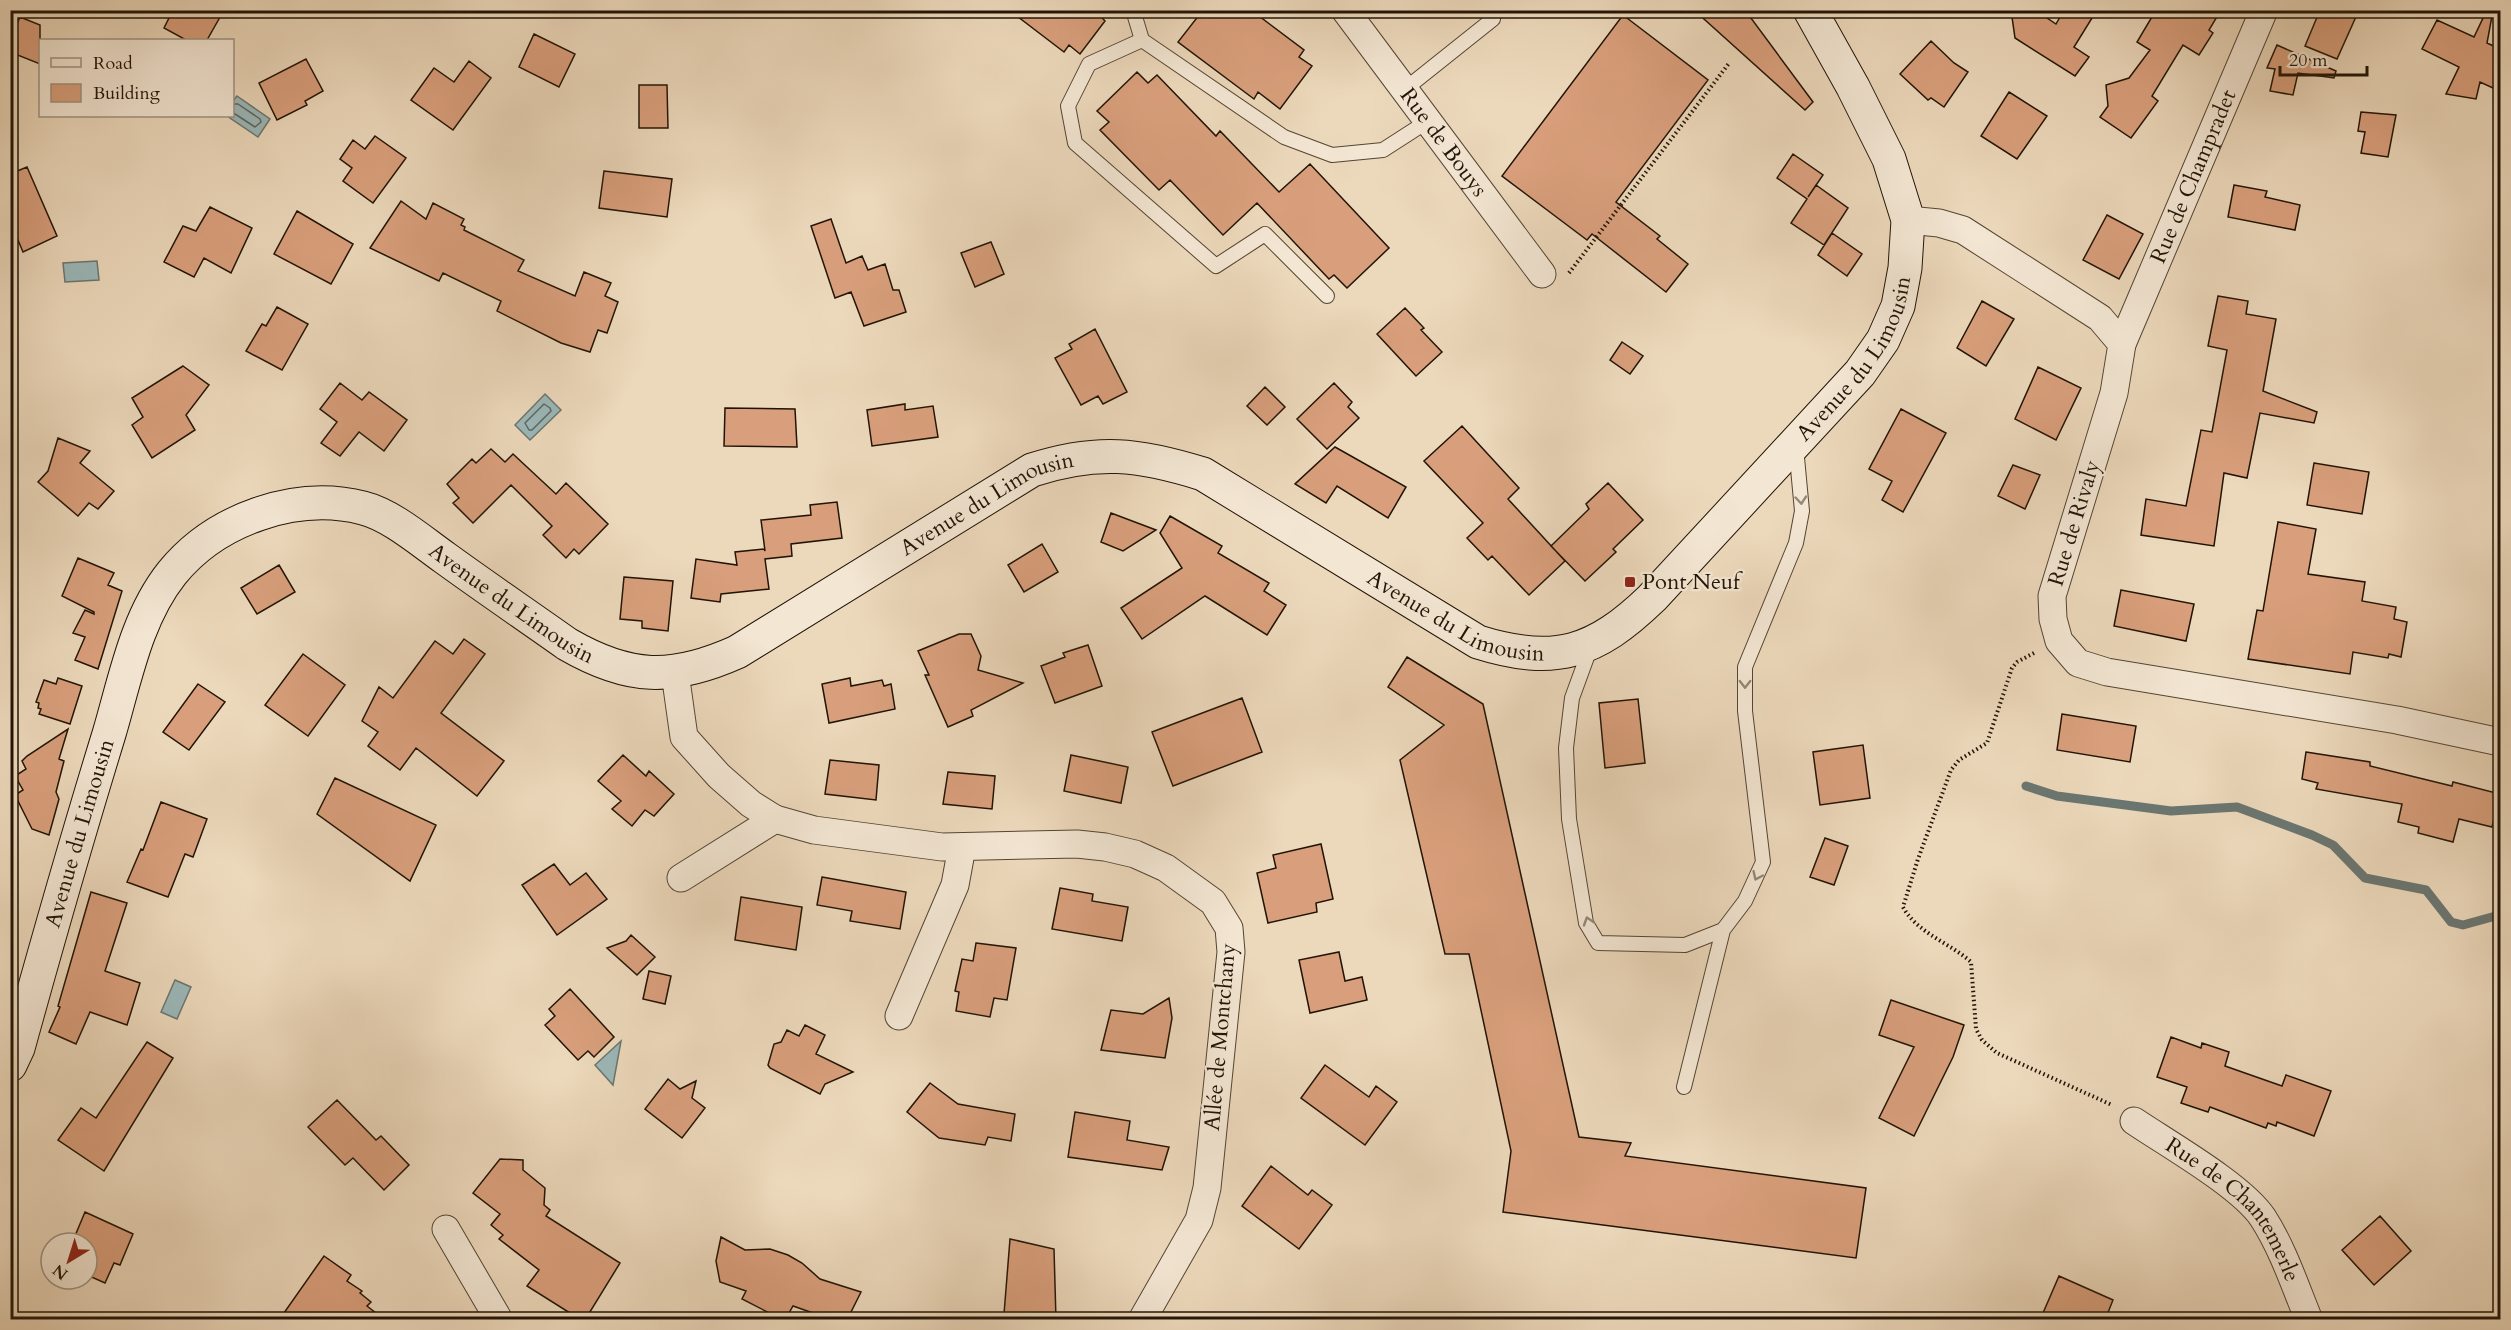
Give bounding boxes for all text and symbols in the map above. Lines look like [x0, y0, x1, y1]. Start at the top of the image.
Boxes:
legend [39, 39, 234, 117]
scale bar [2280, 39, 2367, 77]
text: 20 m [2289, 48, 2328, 73]
text: Road [93, 51, 133, 76]
text: Building [93, 81, 161, 106]
street label: Rue de Bouys [1393, 82, 1494, 203]
street label: Rue de Champradet [2143, 85, 2243, 268]
street label: Avenue du Limousin [1789, 273, 1918, 448]
street label: Avenue du Limousin [894, 445, 1077, 563]
street label: Rue de Rivaly [2041, 456, 2107, 590]
one-way arrow [1794, 495, 1807, 504]
street label: Avenue du Limousin [423, 536, 600, 671]
street label: Avenue du Limousin [1361, 563, 1545, 669]
place label: Pont Neuf [1642, 567, 1743, 597]
marker: Pont Neuf [1623, 575, 1637, 589]
one-way arrow [1739, 679, 1751, 688]
street label: Avenue du Limousin [37, 735, 122, 931]
one-way arrow [1752, 870, 1764, 881]
one-way arrow [1582, 916, 1595, 927]
street label: Allée de Montchany [1197, 942, 1243, 1132]
street label: Rue de Chantemerle [2160, 1130, 2307, 1286]
north arrow [39, 1231, 99, 1291]
text: N [48, 1259, 73, 1285]

